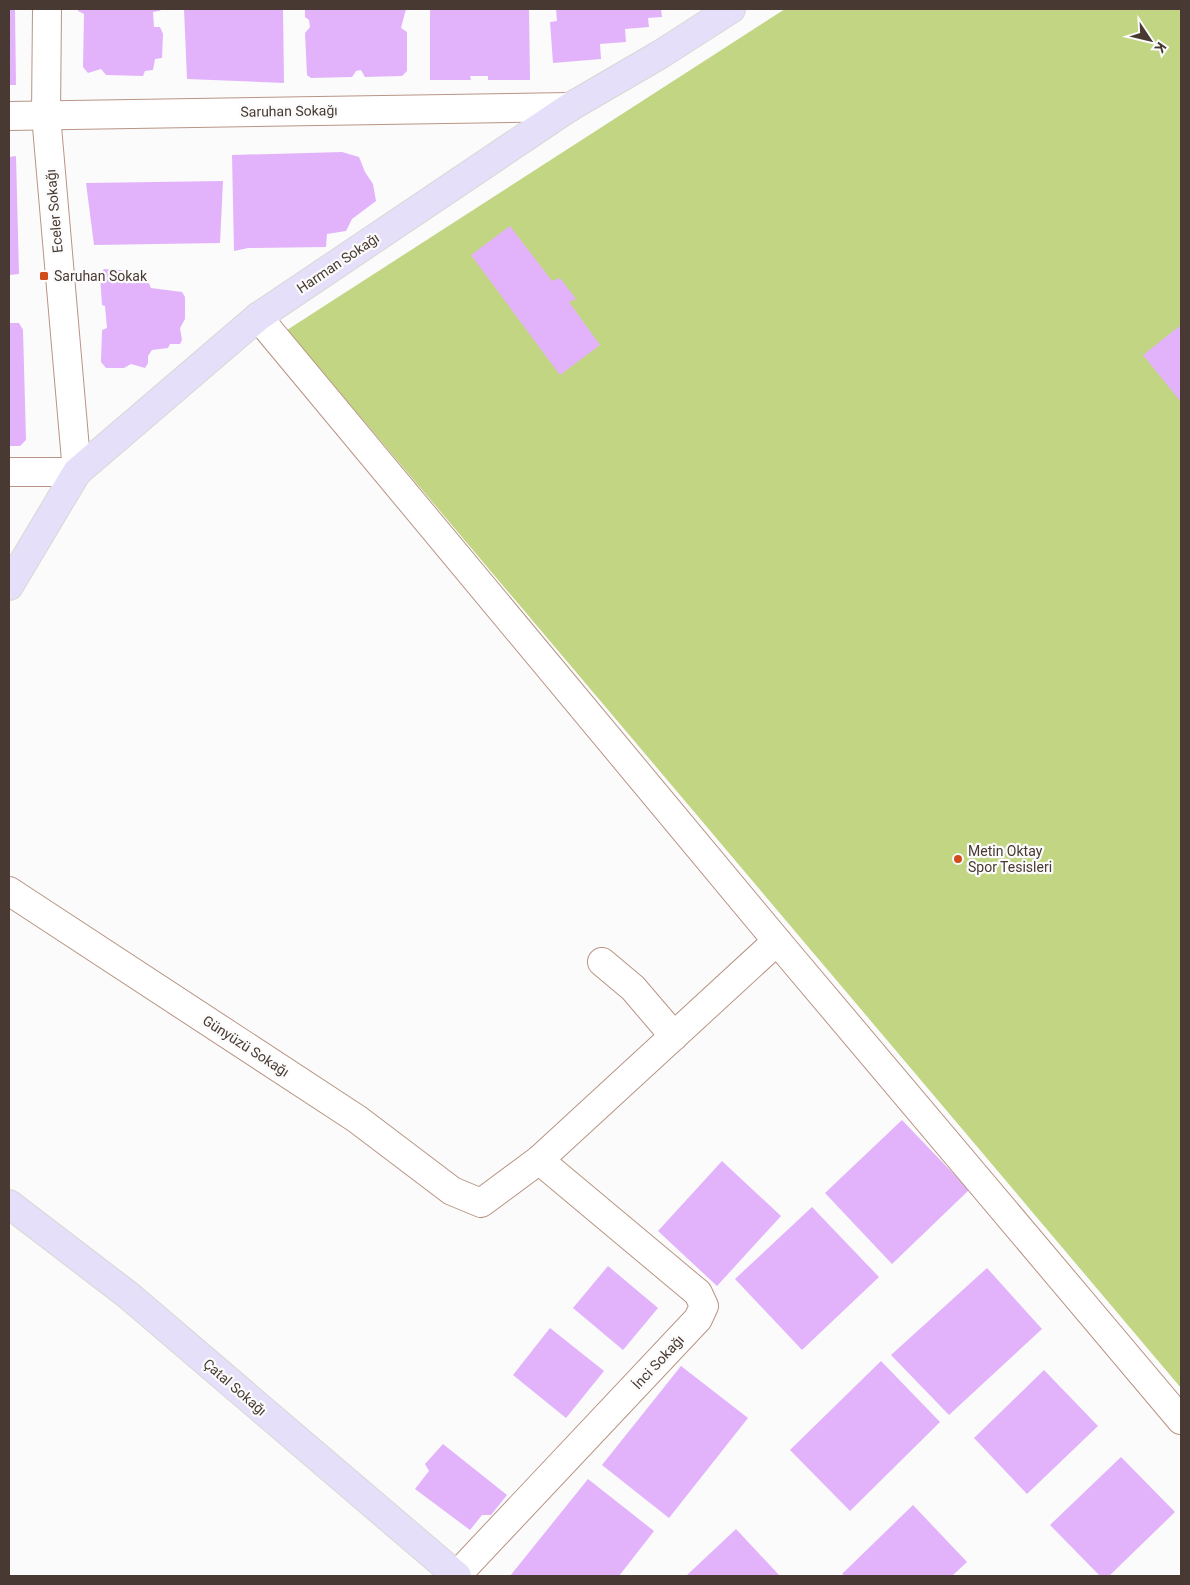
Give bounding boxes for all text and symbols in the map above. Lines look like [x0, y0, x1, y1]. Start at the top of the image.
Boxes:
north arrow [1125, 15, 1175, 65]
text: K [1151, 39, 1170, 56]
street label: Saruhan Sokağı [240, 102, 338, 120]
street label: Eceler Sokağı [42, 168, 66, 254]
street label: Harman Sokağı [294, 230, 382, 296]
place label: Saruhan Sokak [54, 268, 148, 284]
marker: Saruhan Sokak [38, 270, 50, 282]
place label: Metin Oktay Spor Tesisleri [968, 843, 1052, 875]
marker: Metin Oktay Spor Tesisleri [952, 853, 964, 865]
street label: Günyüzü Sokağı [200, 1012, 292, 1080]
street label: İnci Sokağı [629, 1332, 687, 1392]
street label: Çatal Sokağı [200, 1355, 270, 1419]

